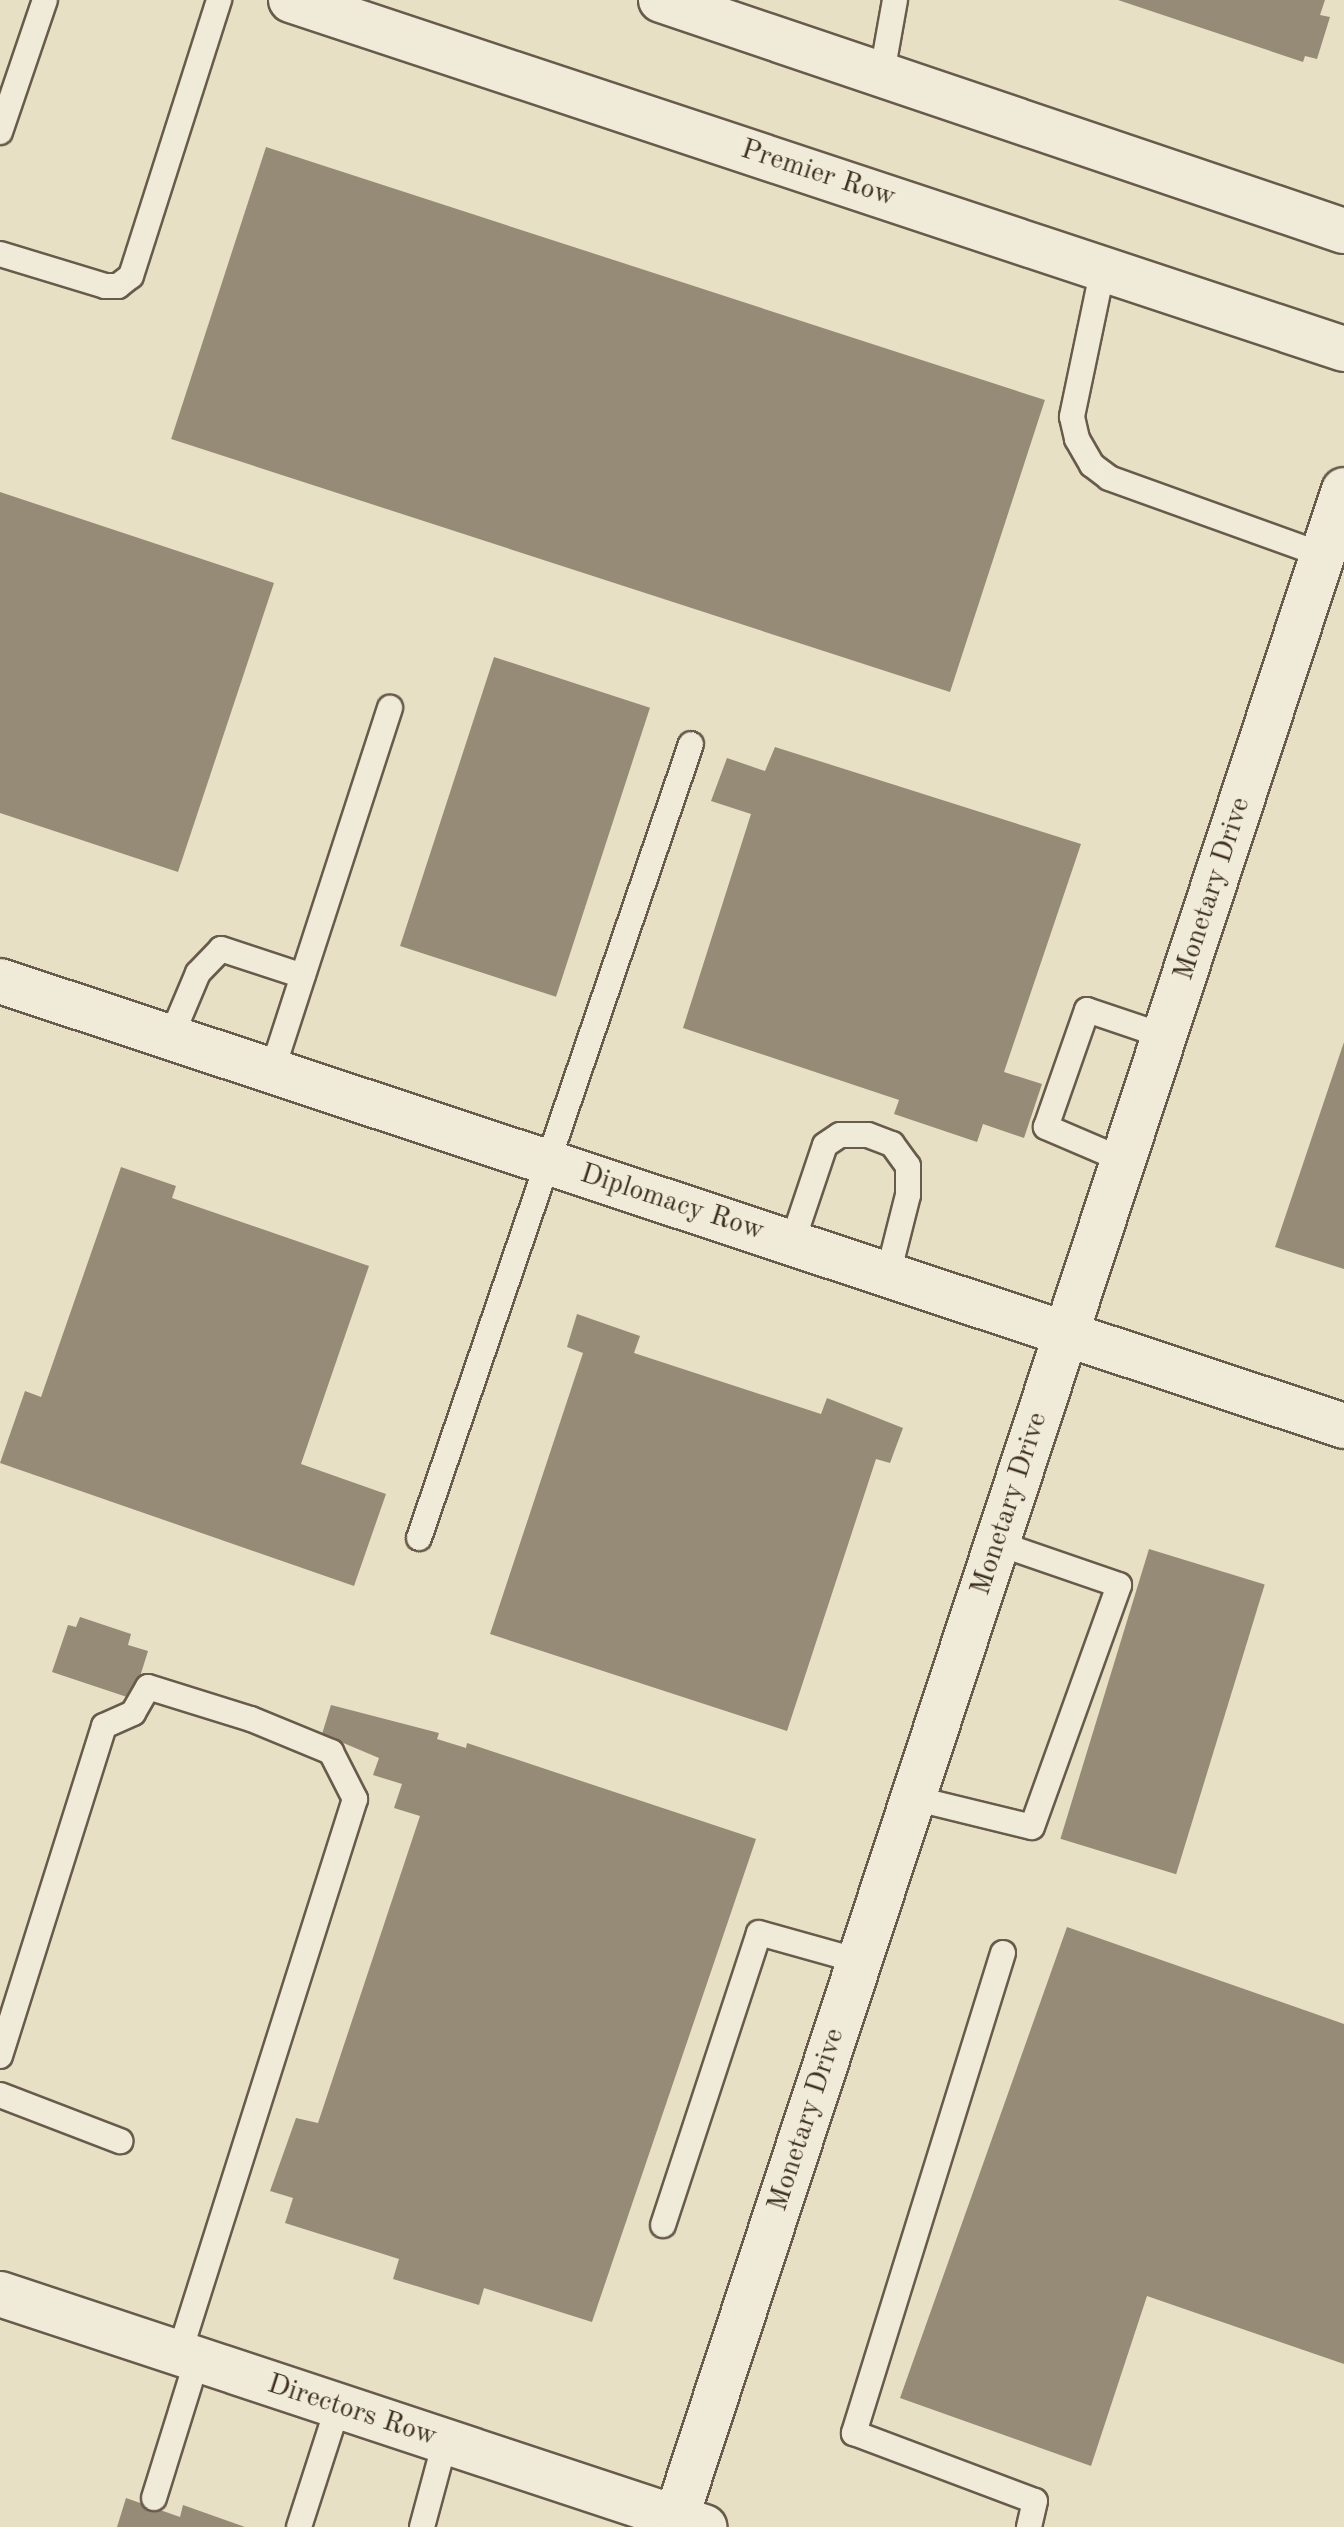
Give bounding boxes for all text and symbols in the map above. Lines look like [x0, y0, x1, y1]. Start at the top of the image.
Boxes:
street label: Premier Row [736, 133, 900, 215]
street label: Monetary Drive [1168, 793, 1258, 985]
street label: Diplomacy Row [576, 1157, 768, 1249]
street label: Monetary Drive [965, 1408, 1055, 1600]
street label: Monetary Drive [762, 2024, 852, 2216]
street label: Directors Row [263, 2368, 441, 2454]

